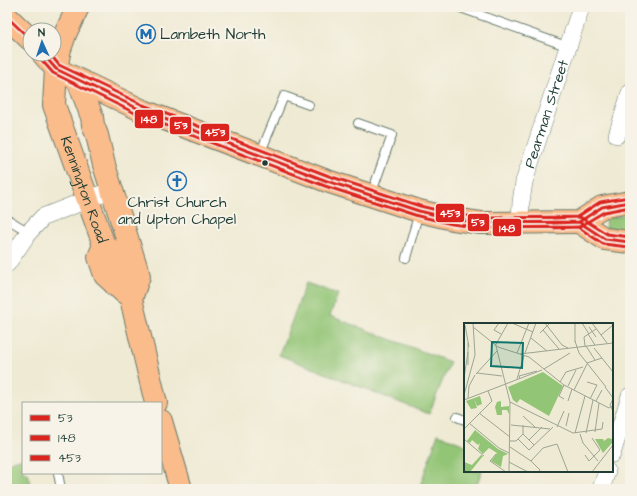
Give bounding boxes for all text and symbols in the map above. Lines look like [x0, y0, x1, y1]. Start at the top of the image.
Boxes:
north arrow [22, 22, 62, 62]
metro station icon: Lambeth North [135, 23, 157, 45]
place label: Lambeth North [160, 24, 266, 45]
text: N [38, 25, 45, 40]
street label: Pearman Street [519, 57, 574, 171]
line badge: 148 [134, 109, 164, 129]
text: 148 [141, 112, 158, 127]
line badge: 53 [169, 116, 192, 135]
text: 53 [174, 118, 188, 133]
line badge: 453 [200, 123, 230, 142]
text: 453 [205, 125, 226, 140]
street label: Kennington Road [55, 133, 113, 246]
unlabelled marker [260, 158, 270, 168]
church icon: Christ Church and Upton Chapel [166, 170, 188, 192]
place label: Christ Church and Upton Chapel [118, 192, 236, 230]
line badge: 453 [435, 203, 465, 223]
text: 453 [440, 206, 461, 221]
line badge: 53 [467, 213, 490, 232]
text: 53 [471, 215, 485, 230]
line badge: 148 [492, 218, 522, 237]
text: 148 [499, 221, 516, 236]
inset map [464, 323, 613, 472]
legend [22, 402, 162, 474]
text: 53 [58, 410, 73, 427]
text: 148 [58, 430, 76, 447]
text: 453 [58, 450, 81, 467]

